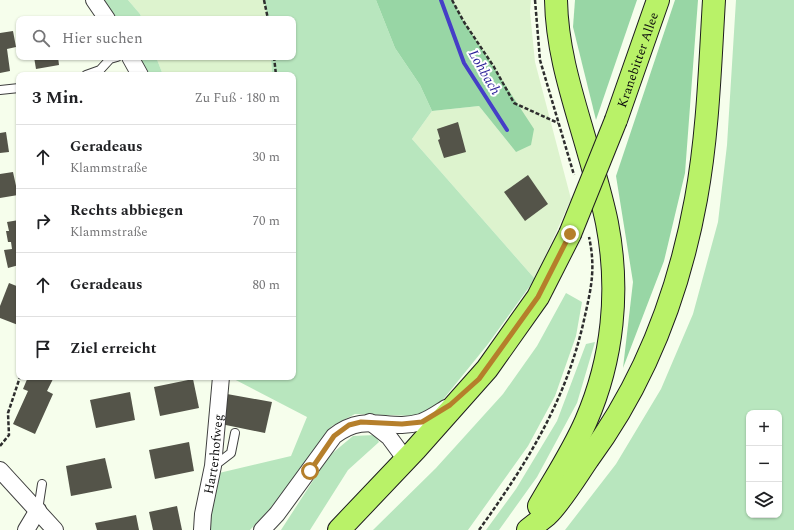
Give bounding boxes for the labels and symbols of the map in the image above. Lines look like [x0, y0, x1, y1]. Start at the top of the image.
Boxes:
street label: Kranebitter Allee [612, 9, 664, 110]
water label: Lohbach [463, 46, 506, 99]
route end [561, 225, 579, 243]
street label: Harterhofweg [198, 413, 229, 496]
route start [301, 462, 319, 480]

